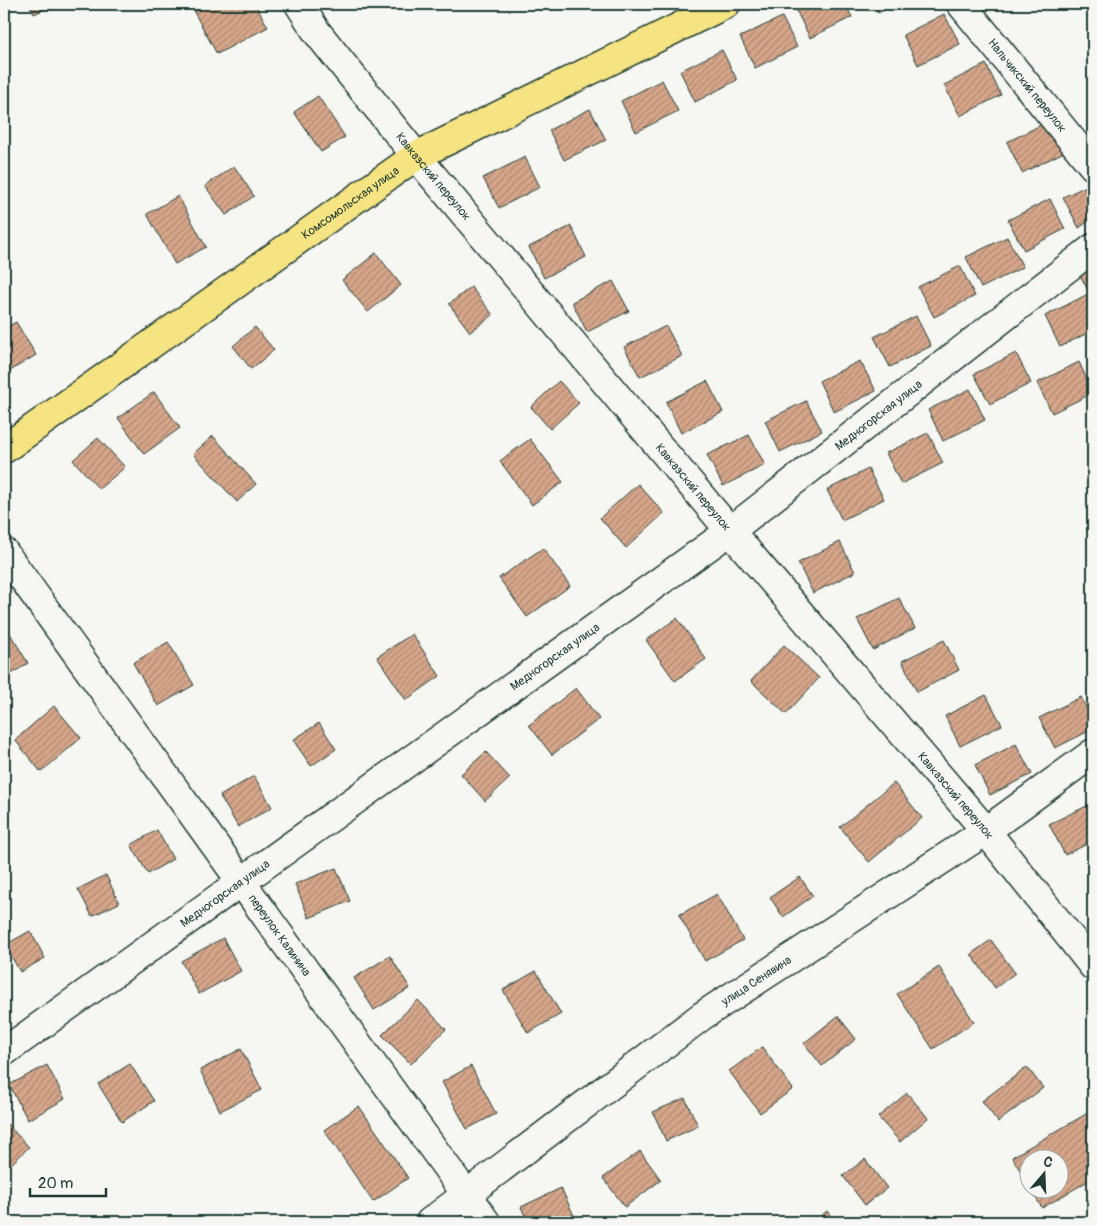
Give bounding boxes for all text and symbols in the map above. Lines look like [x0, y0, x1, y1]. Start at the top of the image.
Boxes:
street label: Нальчикский переулок [985, 36, 1070, 135]
street label: Кавказский переулок [393, 130, 474, 224]
street label: Комсомольская улица [299, 163, 402, 242]
street label: Медногорская улица [832, 376, 926, 454]
street label: Кавказский переулок [652, 440, 734, 534]
street label: Медногорская улица [507, 619, 603, 694]
street label: Кавказский переулок [915, 749, 997, 842]
street label: Медногорская улица [177, 856, 273, 931]
street label: переулок Калинина [245, 891, 314, 979]
street label: улица Сенявина [718, 952, 794, 1009]
north arrow [1020, 1148, 1070, 1198]
text: С [1041, 1153, 1055, 1172]
scale bar [30, 1166, 106, 1198]
text: 20 m [38, 1174, 73, 1193]

